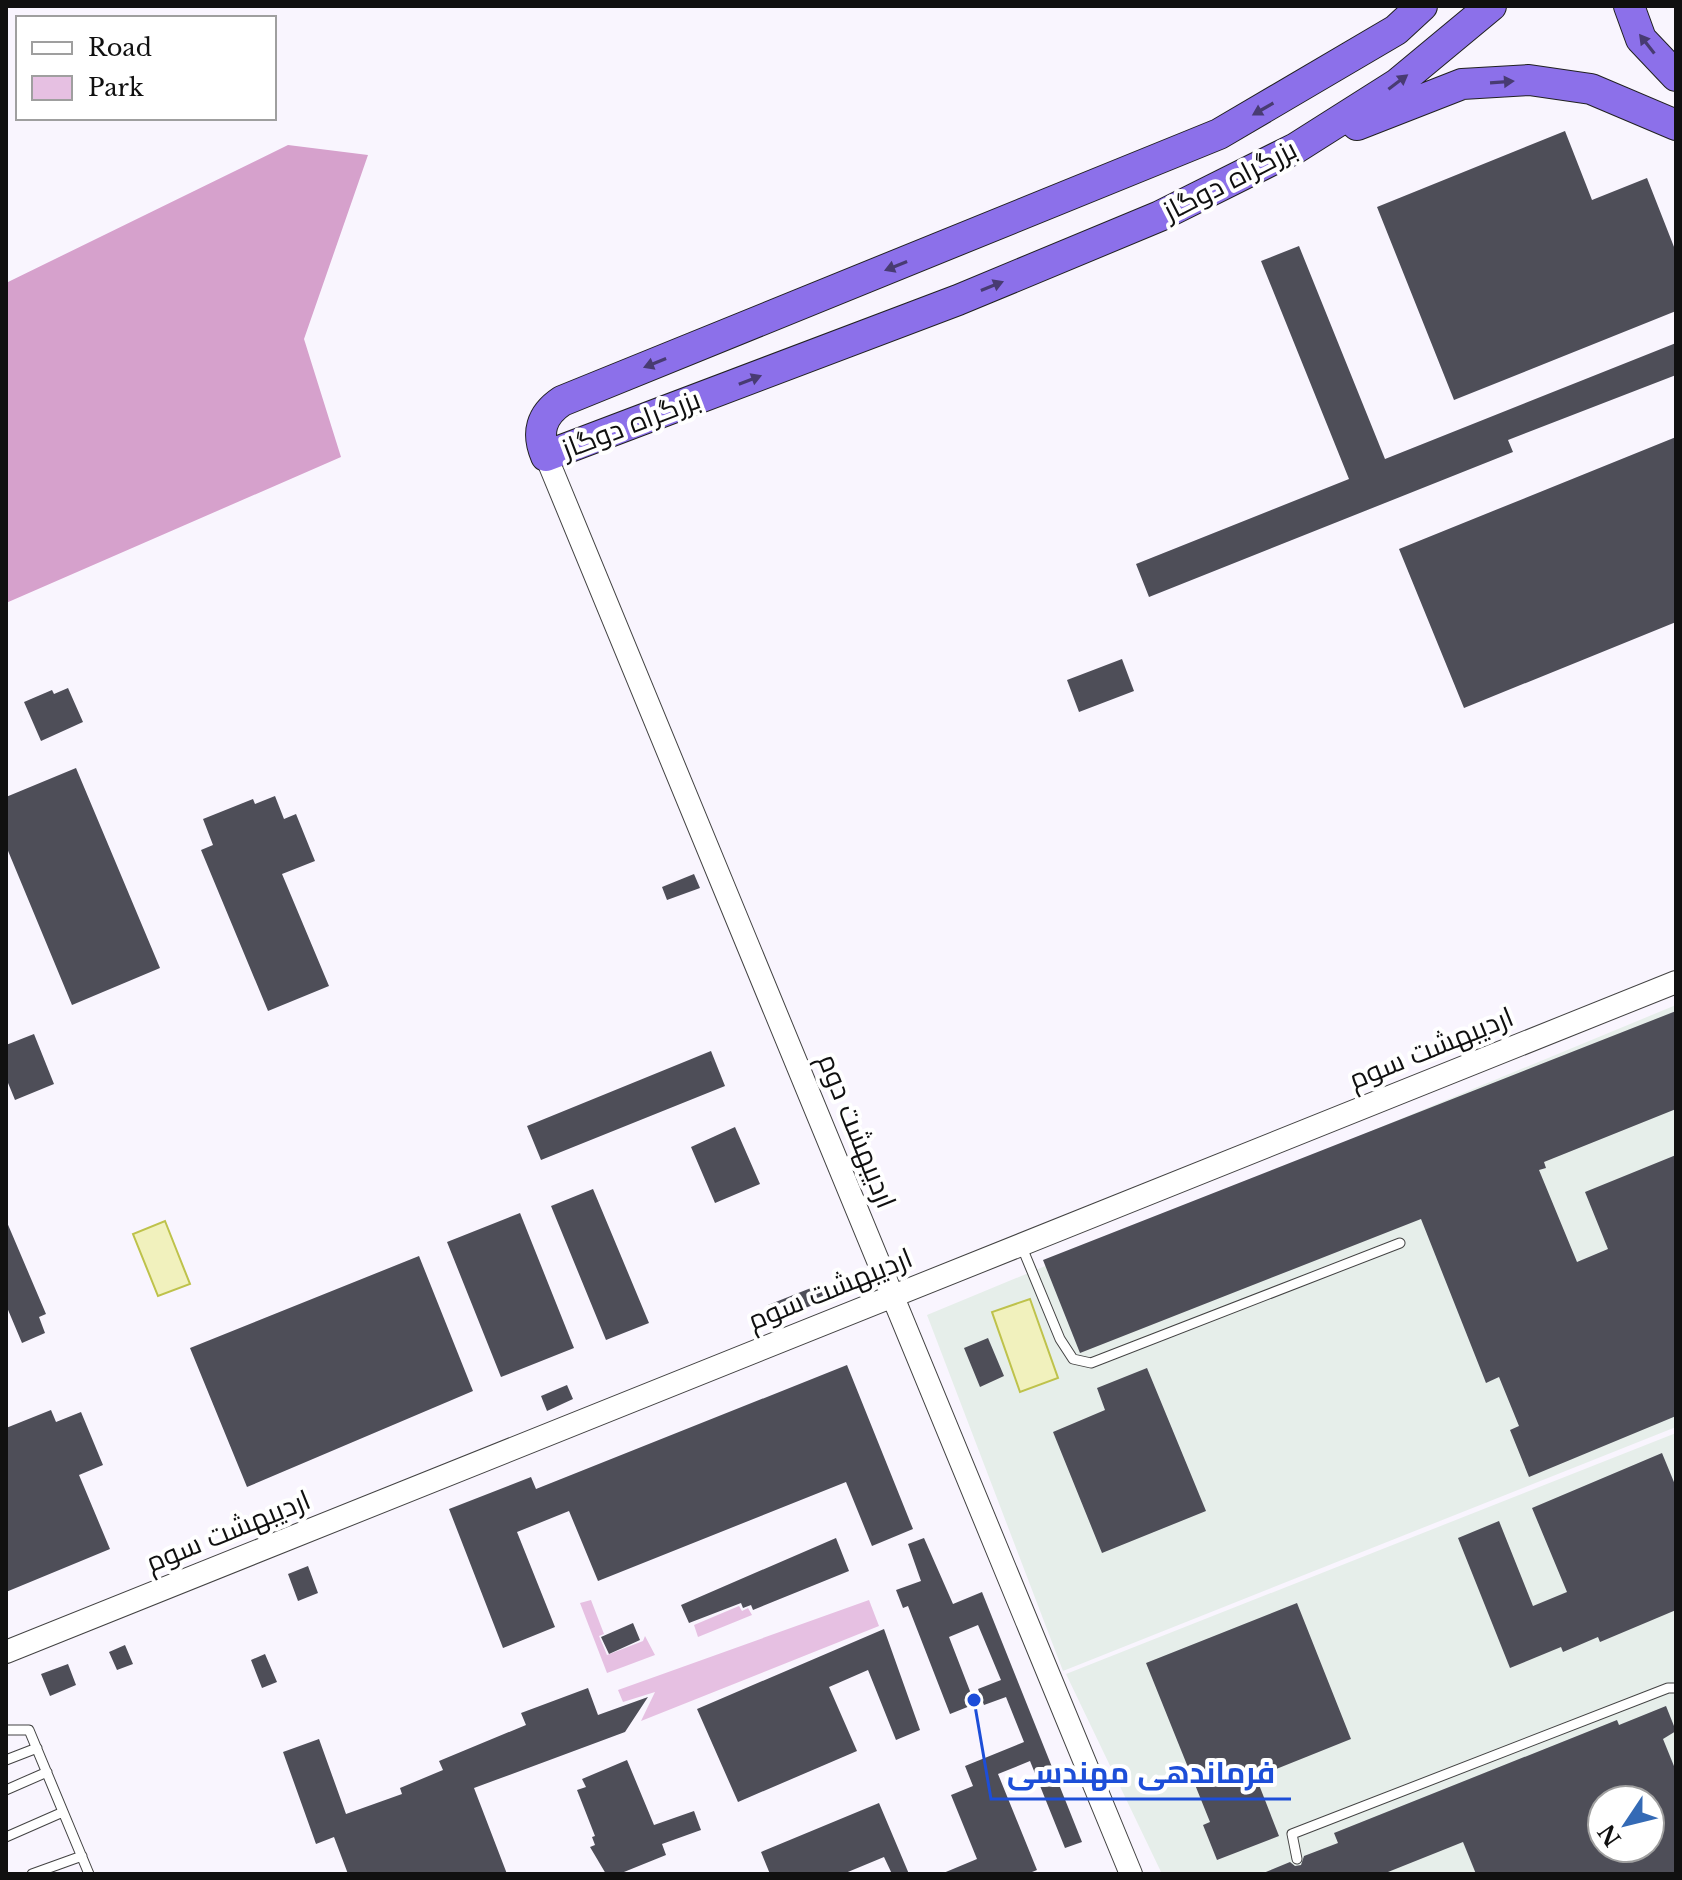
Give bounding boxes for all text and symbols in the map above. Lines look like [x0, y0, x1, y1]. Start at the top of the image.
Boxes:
legend [16, 16, 276, 120]
text: Road [88, 33, 152, 62]
one-way arrow [1640, 34, 1656, 54]
text: Park [88, 73, 144, 102]
one-way arrow [1388, 74, 1409, 90]
one-way arrow [1490, 75, 1515, 88]
one-way arrow [1252, 102, 1274, 116]
street label: بزرگراه دوگاز [1155, 131, 1303, 230]
one-way arrow [884, 260, 908, 273]
one-way arrow [980, 279, 1004, 292]
one-way arrow [643, 357, 667, 370]
one-way arrow [738, 373, 762, 386]
street label: بزرگراه دوگاز [555, 382, 705, 467]
street label: اردیبهشت سوم [1344, 999, 1519, 1099]
street label: اردیبهشت دوم [808, 1048, 904, 1214]
street label: اردیبهشت سوم [743, 1240, 918, 1340]
street label: اردیبهشت سوم [141, 1482, 316, 1582]
callout: فرماندهی مهندسی [991, 1745, 1291, 1799]
text: فرماندهی مهندسی [1007, 1754, 1275, 1791]
north arrow [1586, 1784, 1666, 1864]
text: N [1593, 1819, 1627, 1851]

